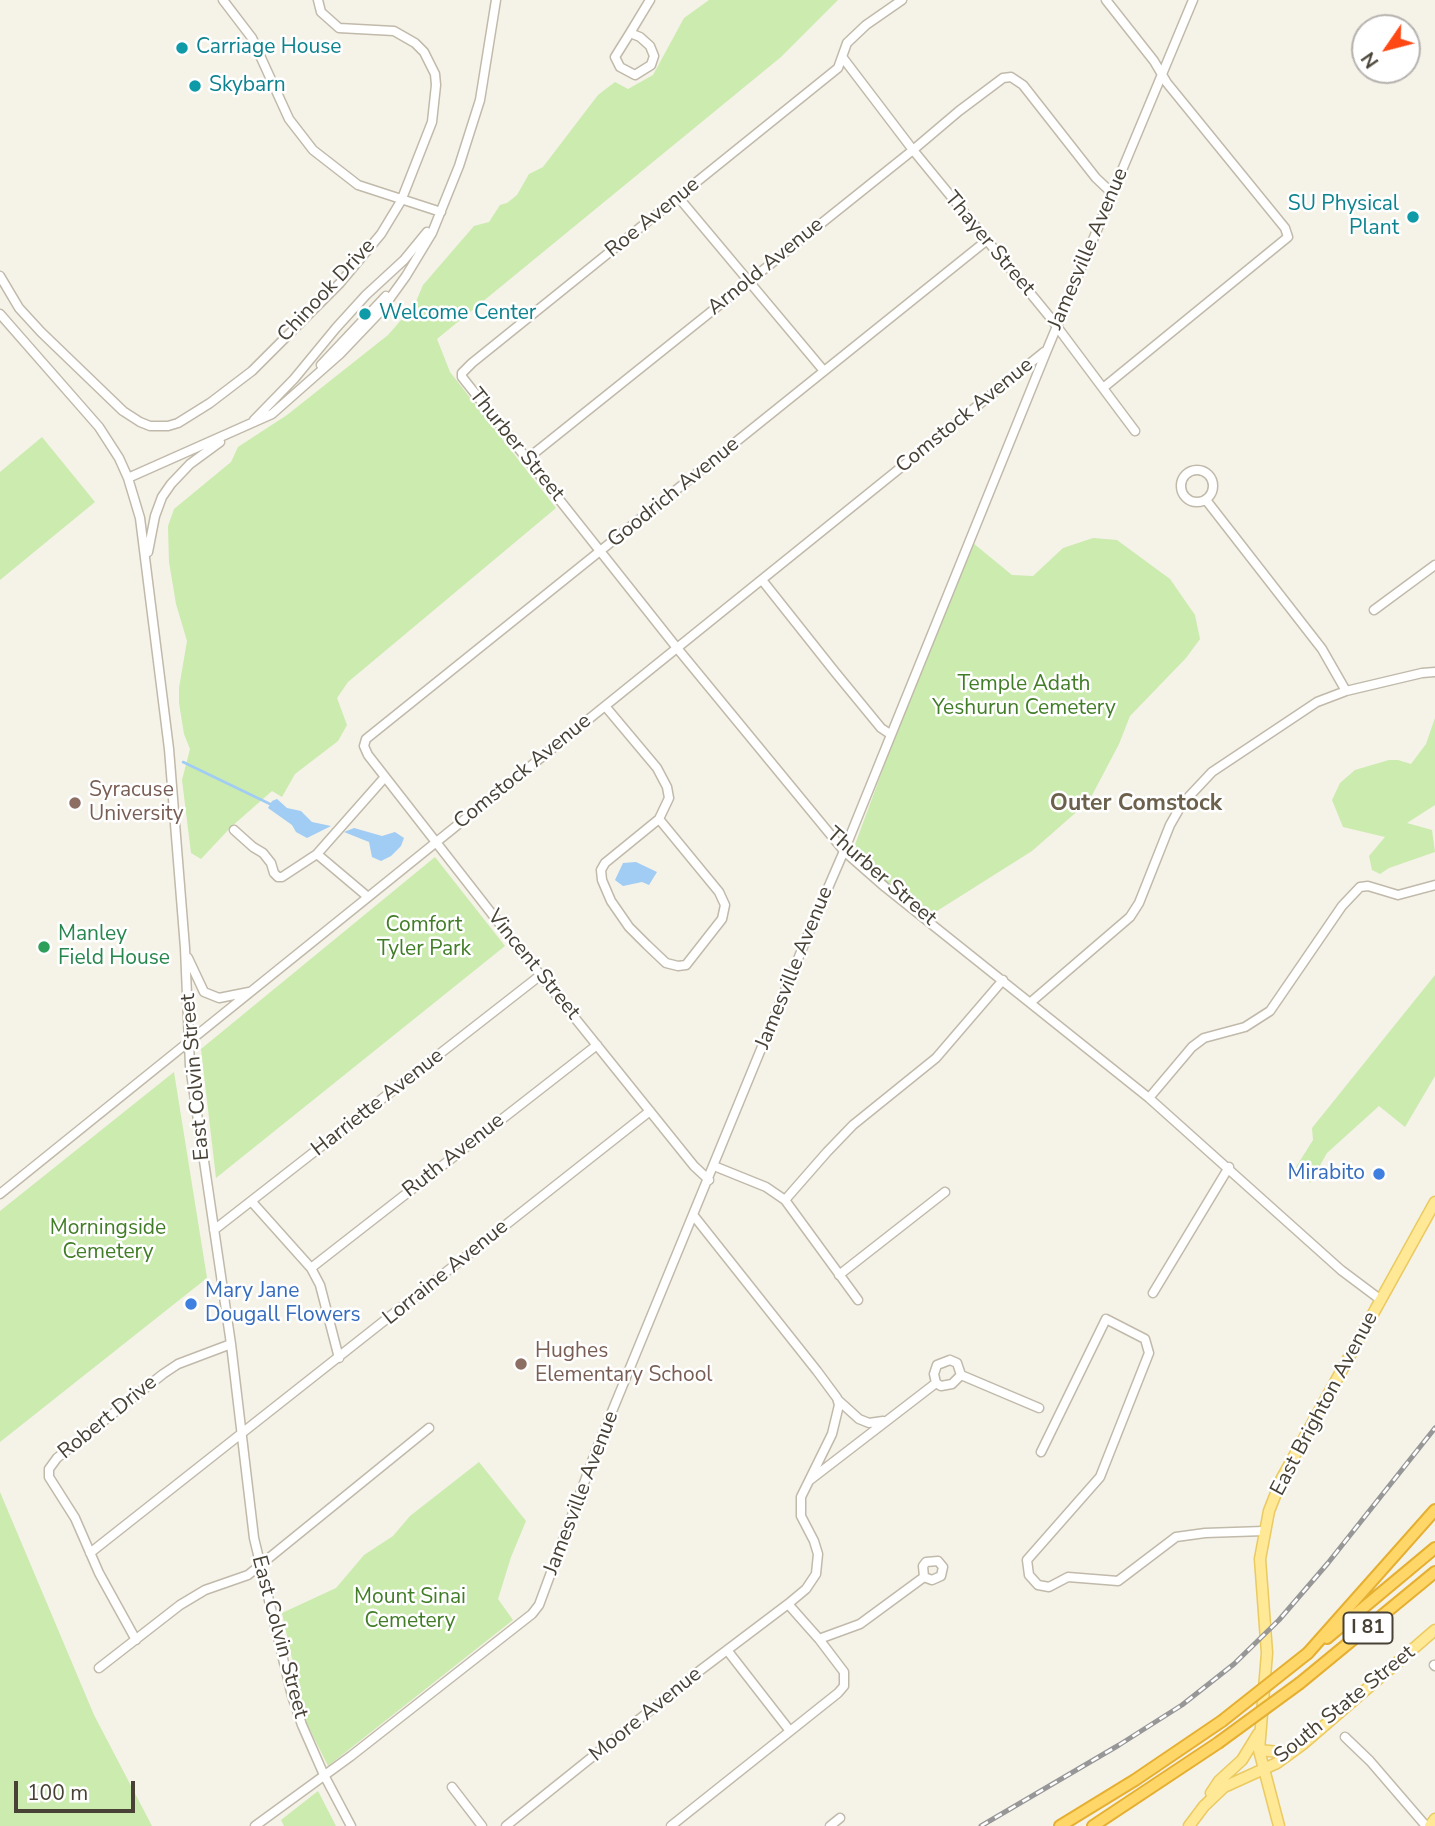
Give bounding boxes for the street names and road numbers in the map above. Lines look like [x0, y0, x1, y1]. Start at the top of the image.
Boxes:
street label: Jamesville Avenue [1044, 164, 1134, 334]
street label: Roe Avenue [601, 172, 705, 264]
street label: Thayer Street [938, 187, 1040, 301]
street label: Arnold Avenue [703, 213, 829, 321]
street label: Chinook Drive [273, 234, 381, 348]
street label: Comstock Avenue [891, 353, 1039, 479]
street label: Thurber Street [463, 384, 569, 506]
street label: Goodrich Avenue [603, 432, 745, 554]
street label: Comstock Avenue [449, 709, 597, 835]
street label: Thurber Street [821, 822, 941, 932]
street label: Jamesville Avenue [751, 883, 839, 1053]
street label: Vincent Street [481, 905, 585, 1025]
street label: East Colvin Street [176, 993, 216, 1161]
street label: Harriette Avenue [307, 1044, 449, 1162]
street label: Ruth Avenue [398, 1109, 510, 1203]
street label: Lorraine Avenue [378, 1215, 514, 1331]
street label: East Brighton Avenue [1266, 1308, 1384, 1500]
street label: Robert Drive [54, 1371, 162, 1465]
street label: Jamesville Avenue [539, 1408, 625, 1578]
street label: East Colvin Street [245, 1553, 313, 1721]
road number: I 81 [1344, 1612, 1392, 1644]
street label: South State Street [1270, 1641, 1420, 1769]
street label: Moore Avenue [585, 1662, 707, 1768]

